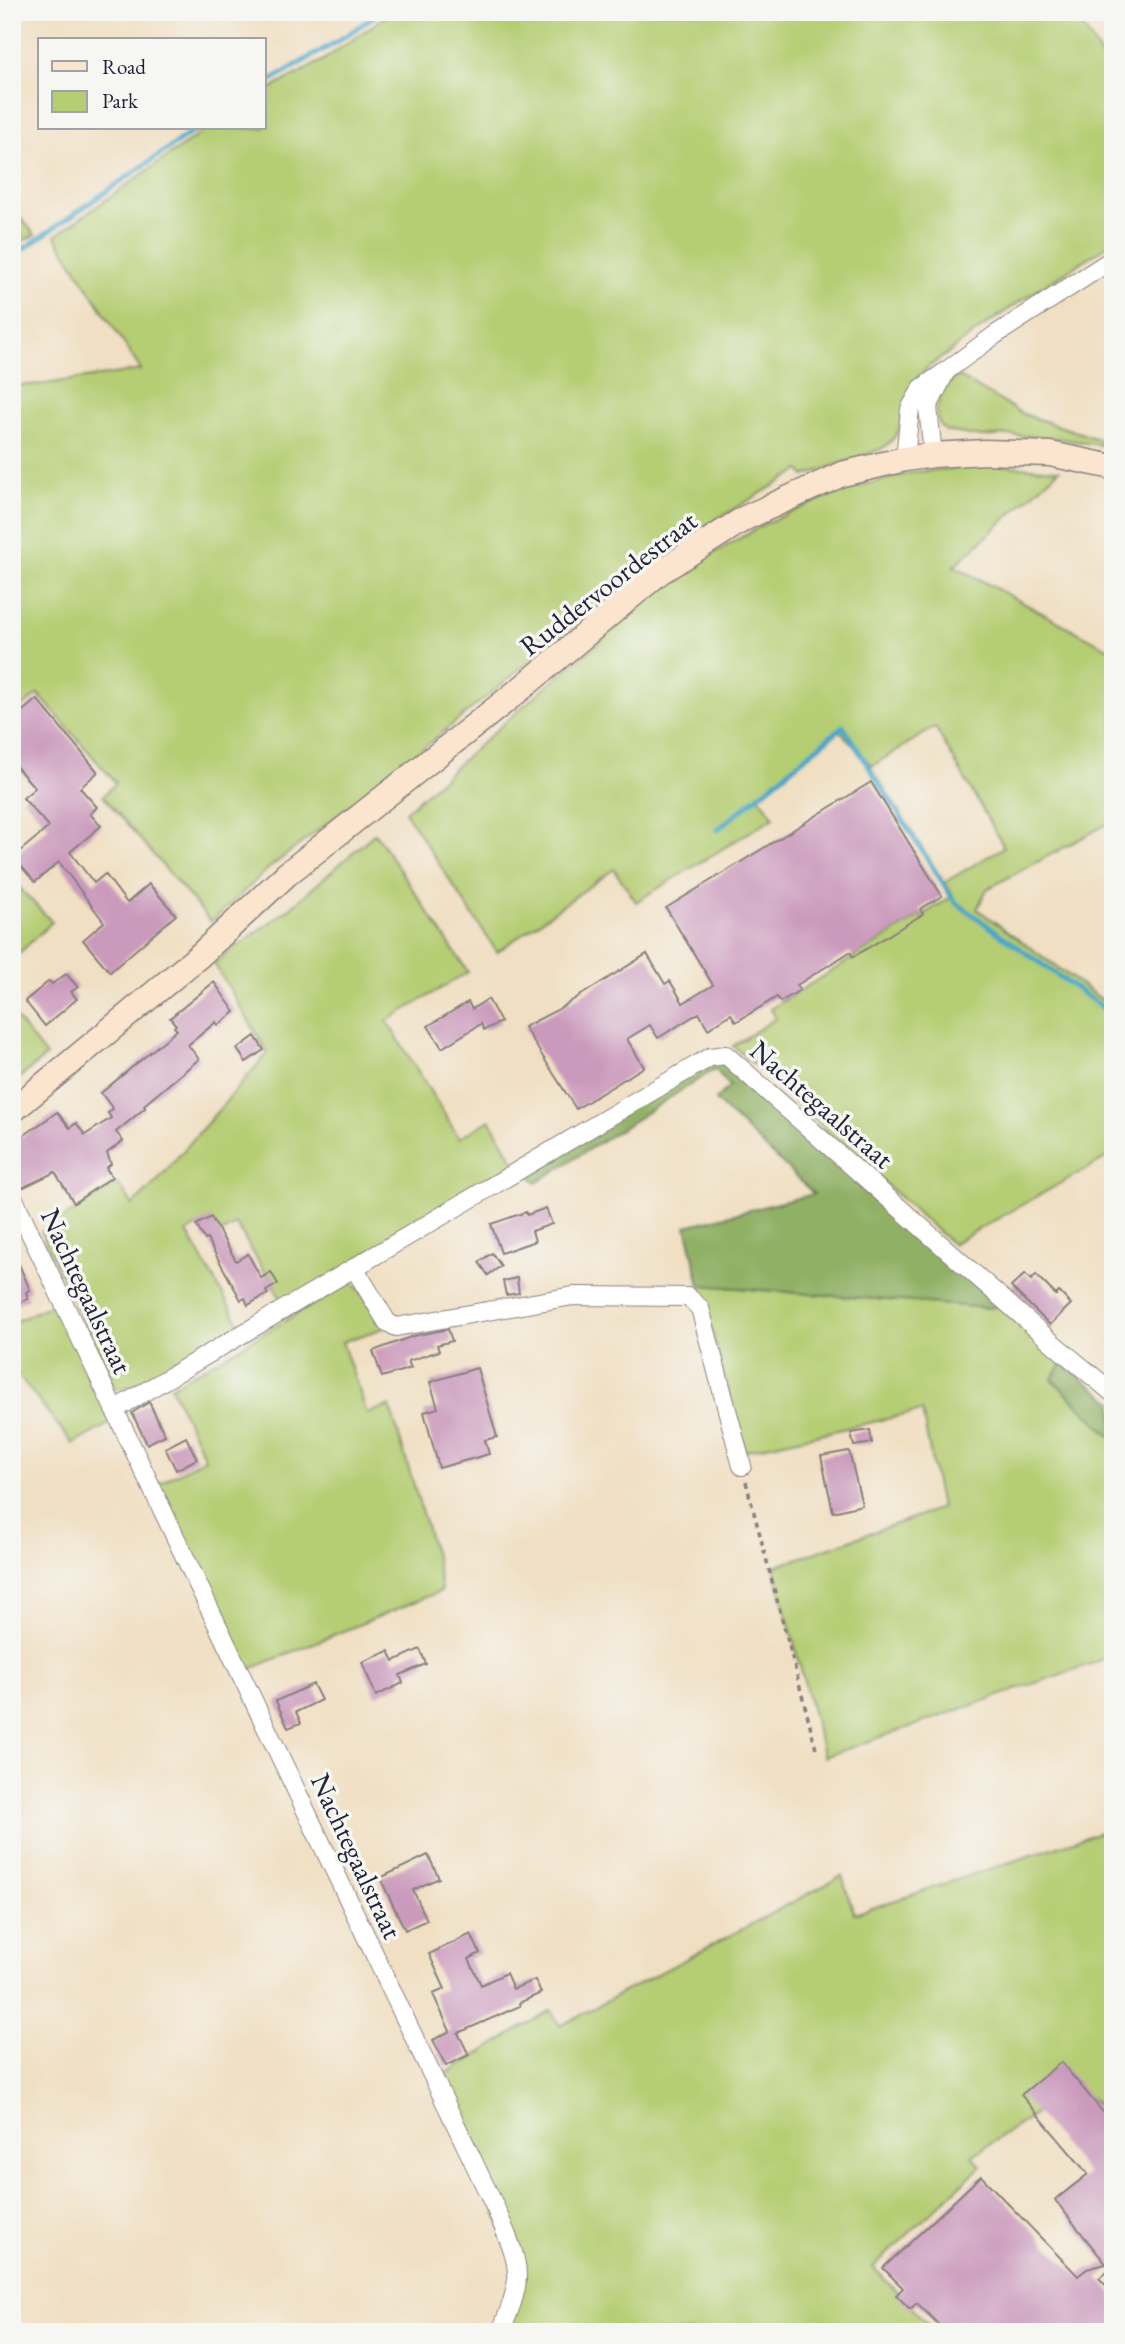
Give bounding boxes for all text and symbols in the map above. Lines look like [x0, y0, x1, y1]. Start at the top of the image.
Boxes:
legend [38, 38, 266, 130]
text: Road [102, 53, 146, 80]
text: Park [102, 87, 139, 114]
street label: Ruddervoordestraat [512, 502, 704, 663]
street label: Nachtegaalstraat [743, 1032, 901, 1176]
street label: Nachtegaalstraat [33, 1203, 141, 1380]
street label: Nachtegaalstraat [303, 1768, 411, 1945]

